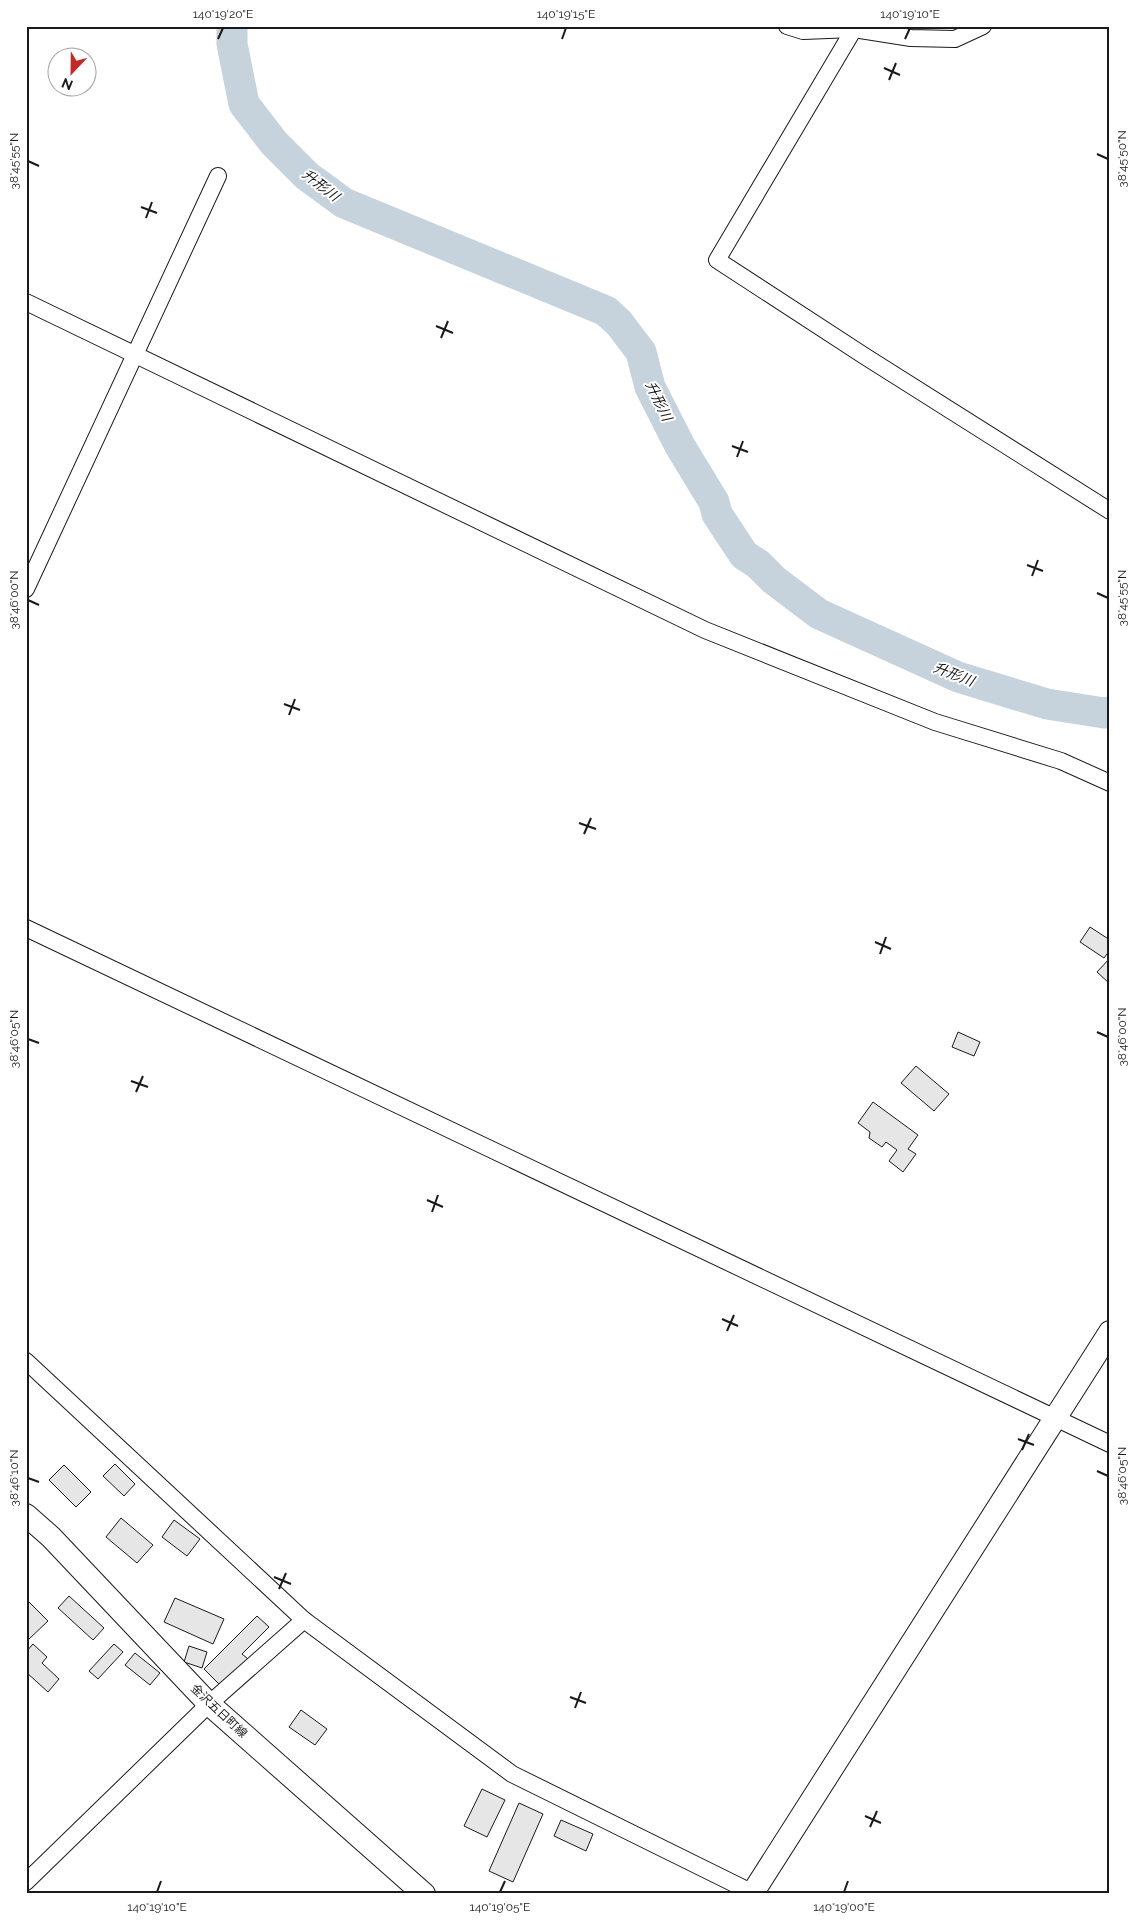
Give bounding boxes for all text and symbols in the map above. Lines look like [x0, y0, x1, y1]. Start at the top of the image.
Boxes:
text: 140°19'20"E [193, 7, 253, 21]
text: 140°19'15"E [537, 7, 595, 21]
text: 140°19'10"E [880, 7, 940, 21]
north arrow [48, 48, 98, 98]
text: N [59, 75, 75, 93]
text: 38°45'50"N [1115, 130, 1129, 188]
text: 38°45'55"N [7, 133, 21, 189]
water label: 升形川 [300, 166, 344, 205]
water label: 升形川 [643, 379, 676, 425]
text: 38°46'00"N [7, 570, 21, 630]
text: 38°45'55"N [1115, 570, 1129, 626]
water label: 升形川 [932, 659, 978, 690]
text: 38°46'00"N [1115, 1007, 1129, 1067]
text: 38°46'05"N [7, 1010, 21, 1068]
text: 38°46'05"N [1115, 1447, 1129, 1505]
text: 38°46'10"N [7, 1449, 21, 1507]
street label: 金沢五日町線 [188, 1681, 250, 1741]
text: 140°19'10"E [127, 1900, 187, 1914]
text: 140°19'05"E [470, 1900, 530, 1914]
text: 140°19'00"E [813, 1900, 875, 1914]

